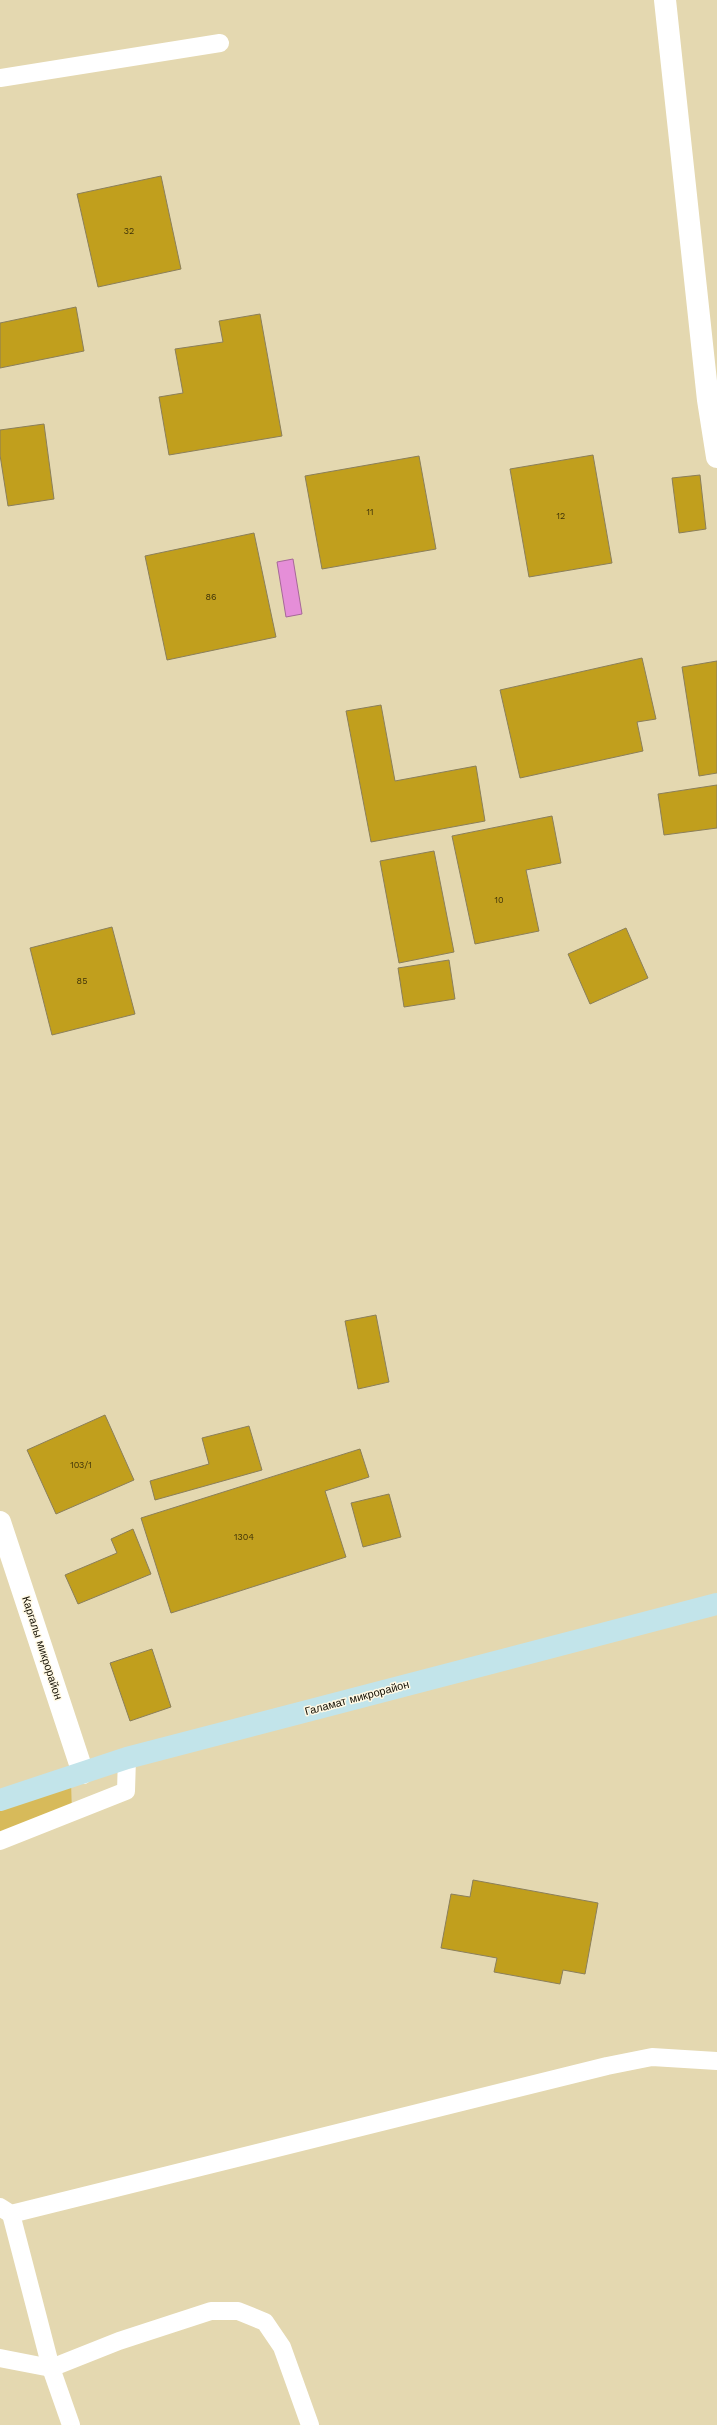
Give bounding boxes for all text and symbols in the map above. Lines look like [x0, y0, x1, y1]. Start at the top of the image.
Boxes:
house number: 32 [124, 226, 134, 236]
house number: 11 [366, 507, 374, 517]
house number: 12 [557, 511, 565, 521]
house number: 86 [205, 592, 217, 602]
house number: 10 [494, 895, 504, 905]
house number: 85 [77, 976, 87, 986]
house number: 103/1 [70, 1460, 92, 1470]
house number: 1304 [234, 1532, 254, 1542]
street label: Каргалы микрорайон [19, 1595, 65, 1701]
street label: Галамат микрорайон [303, 1678, 411, 1718]

